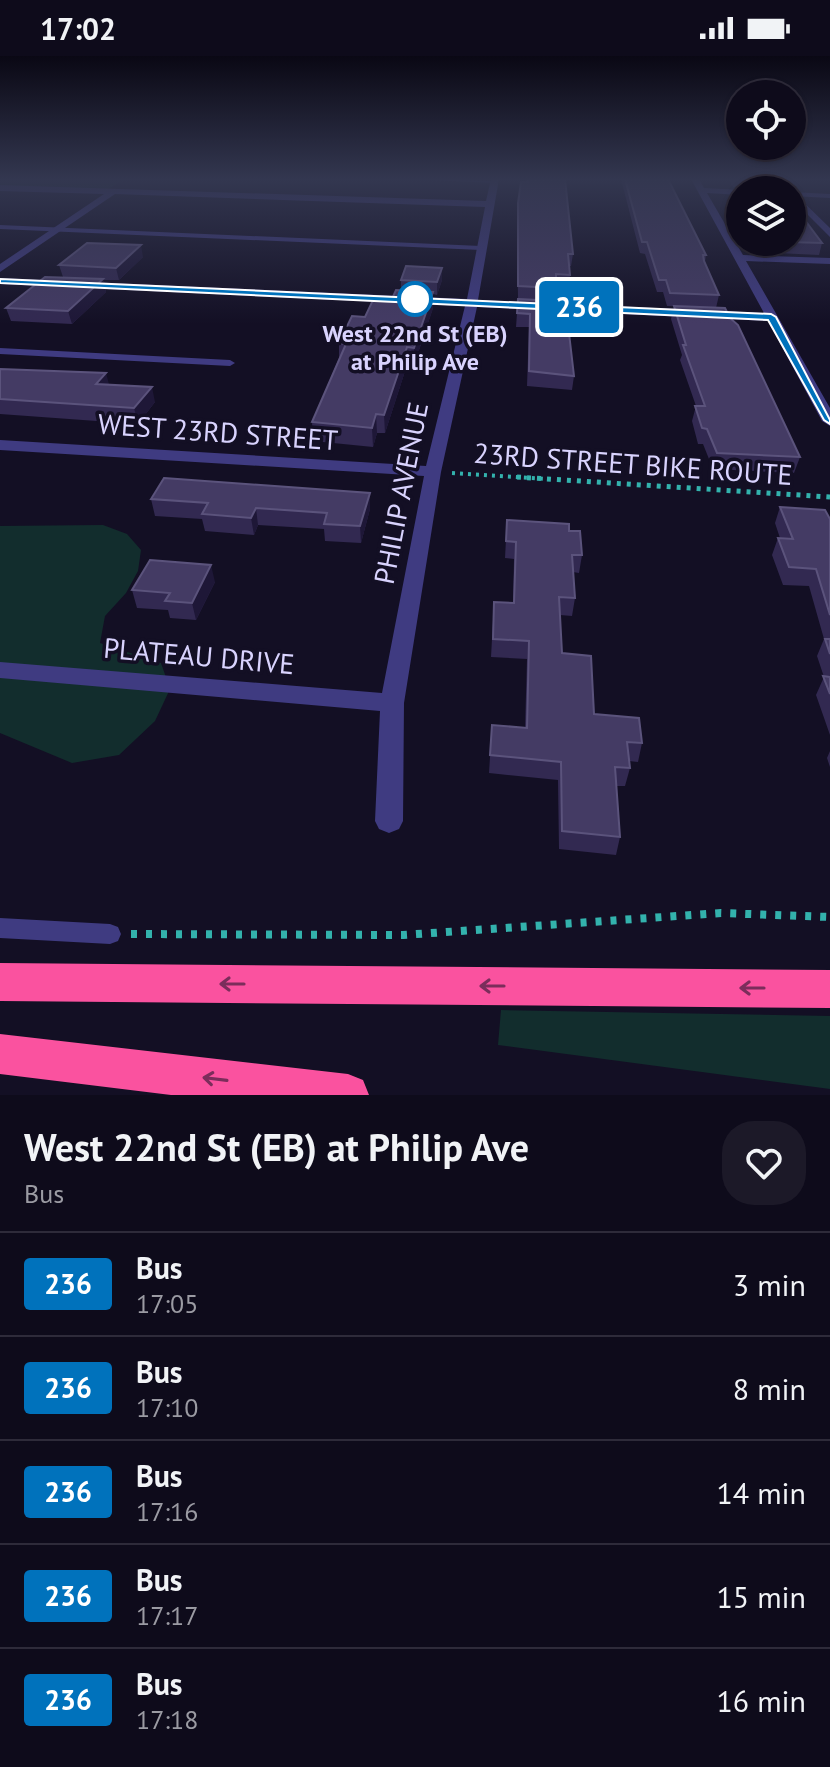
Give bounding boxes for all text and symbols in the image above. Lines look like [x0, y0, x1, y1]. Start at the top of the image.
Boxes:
text: 17:02 [40, 9, 116, 48]
map controls [726, 80, 806, 256]
button: locate [726, 80, 806, 160]
button: layers [726, 176, 806, 256]
line badge: 236 [533, 281, 625, 333]
marker: West 22nd St (EB) at Philip Ave [398, 282, 432, 316]
text: 236 [555, 288, 603, 325]
place label: West 22nd St (EB) at Philip Ave [322, 318, 508, 377]
street label: PHILIP AVENUE [365, 399, 436, 587]
street label: WEST 23RD STREET [97, 405, 340, 458]
street label: 23RD STREET BIKE ROUTE [472, 434, 794, 493]
street label: PLATEAU DRIVE [102, 629, 296, 682]
one-way arrow [219, 976, 246, 992]
one-way arrow [479, 978, 506, 994]
one-way arrow [739, 980, 766, 996]
one-way arrow [202, 1072, 229, 1087]
button: heart [722, 1121, 806, 1205]
text: West 22nd St (EB) at Philip Ave [24, 1122, 529, 1171]
text: Bus [24, 1177, 64, 1210]
text: Bus [136, 1248, 183, 1287]
text: 236 [44, 1265, 92, 1302]
text: 3 min [733, 1265, 806, 1304]
text: 17:05 [136, 1287, 198, 1320]
text: Bus [136, 1352, 183, 1391]
text: 236 [44, 1369, 92, 1406]
text: 8 min [733, 1369, 806, 1408]
text: 17:10 [136, 1391, 198, 1424]
text: Bus [136, 1456, 183, 1495]
text: 236 [44, 1473, 92, 1510]
text: 14 min [716, 1473, 806, 1512]
text: 17:16 [136, 1495, 198, 1528]
text: Bus [136, 1560, 183, 1599]
text: 236 [44, 1577, 92, 1614]
text: 15 min [716, 1577, 806, 1616]
text: 17:17 [136, 1599, 198, 1632]
text: Bus [136, 1664, 183, 1703]
text: 236 [44, 1681, 92, 1718]
text: 16 min [716, 1681, 806, 1720]
text: 17:18 [136, 1703, 198, 1736]

